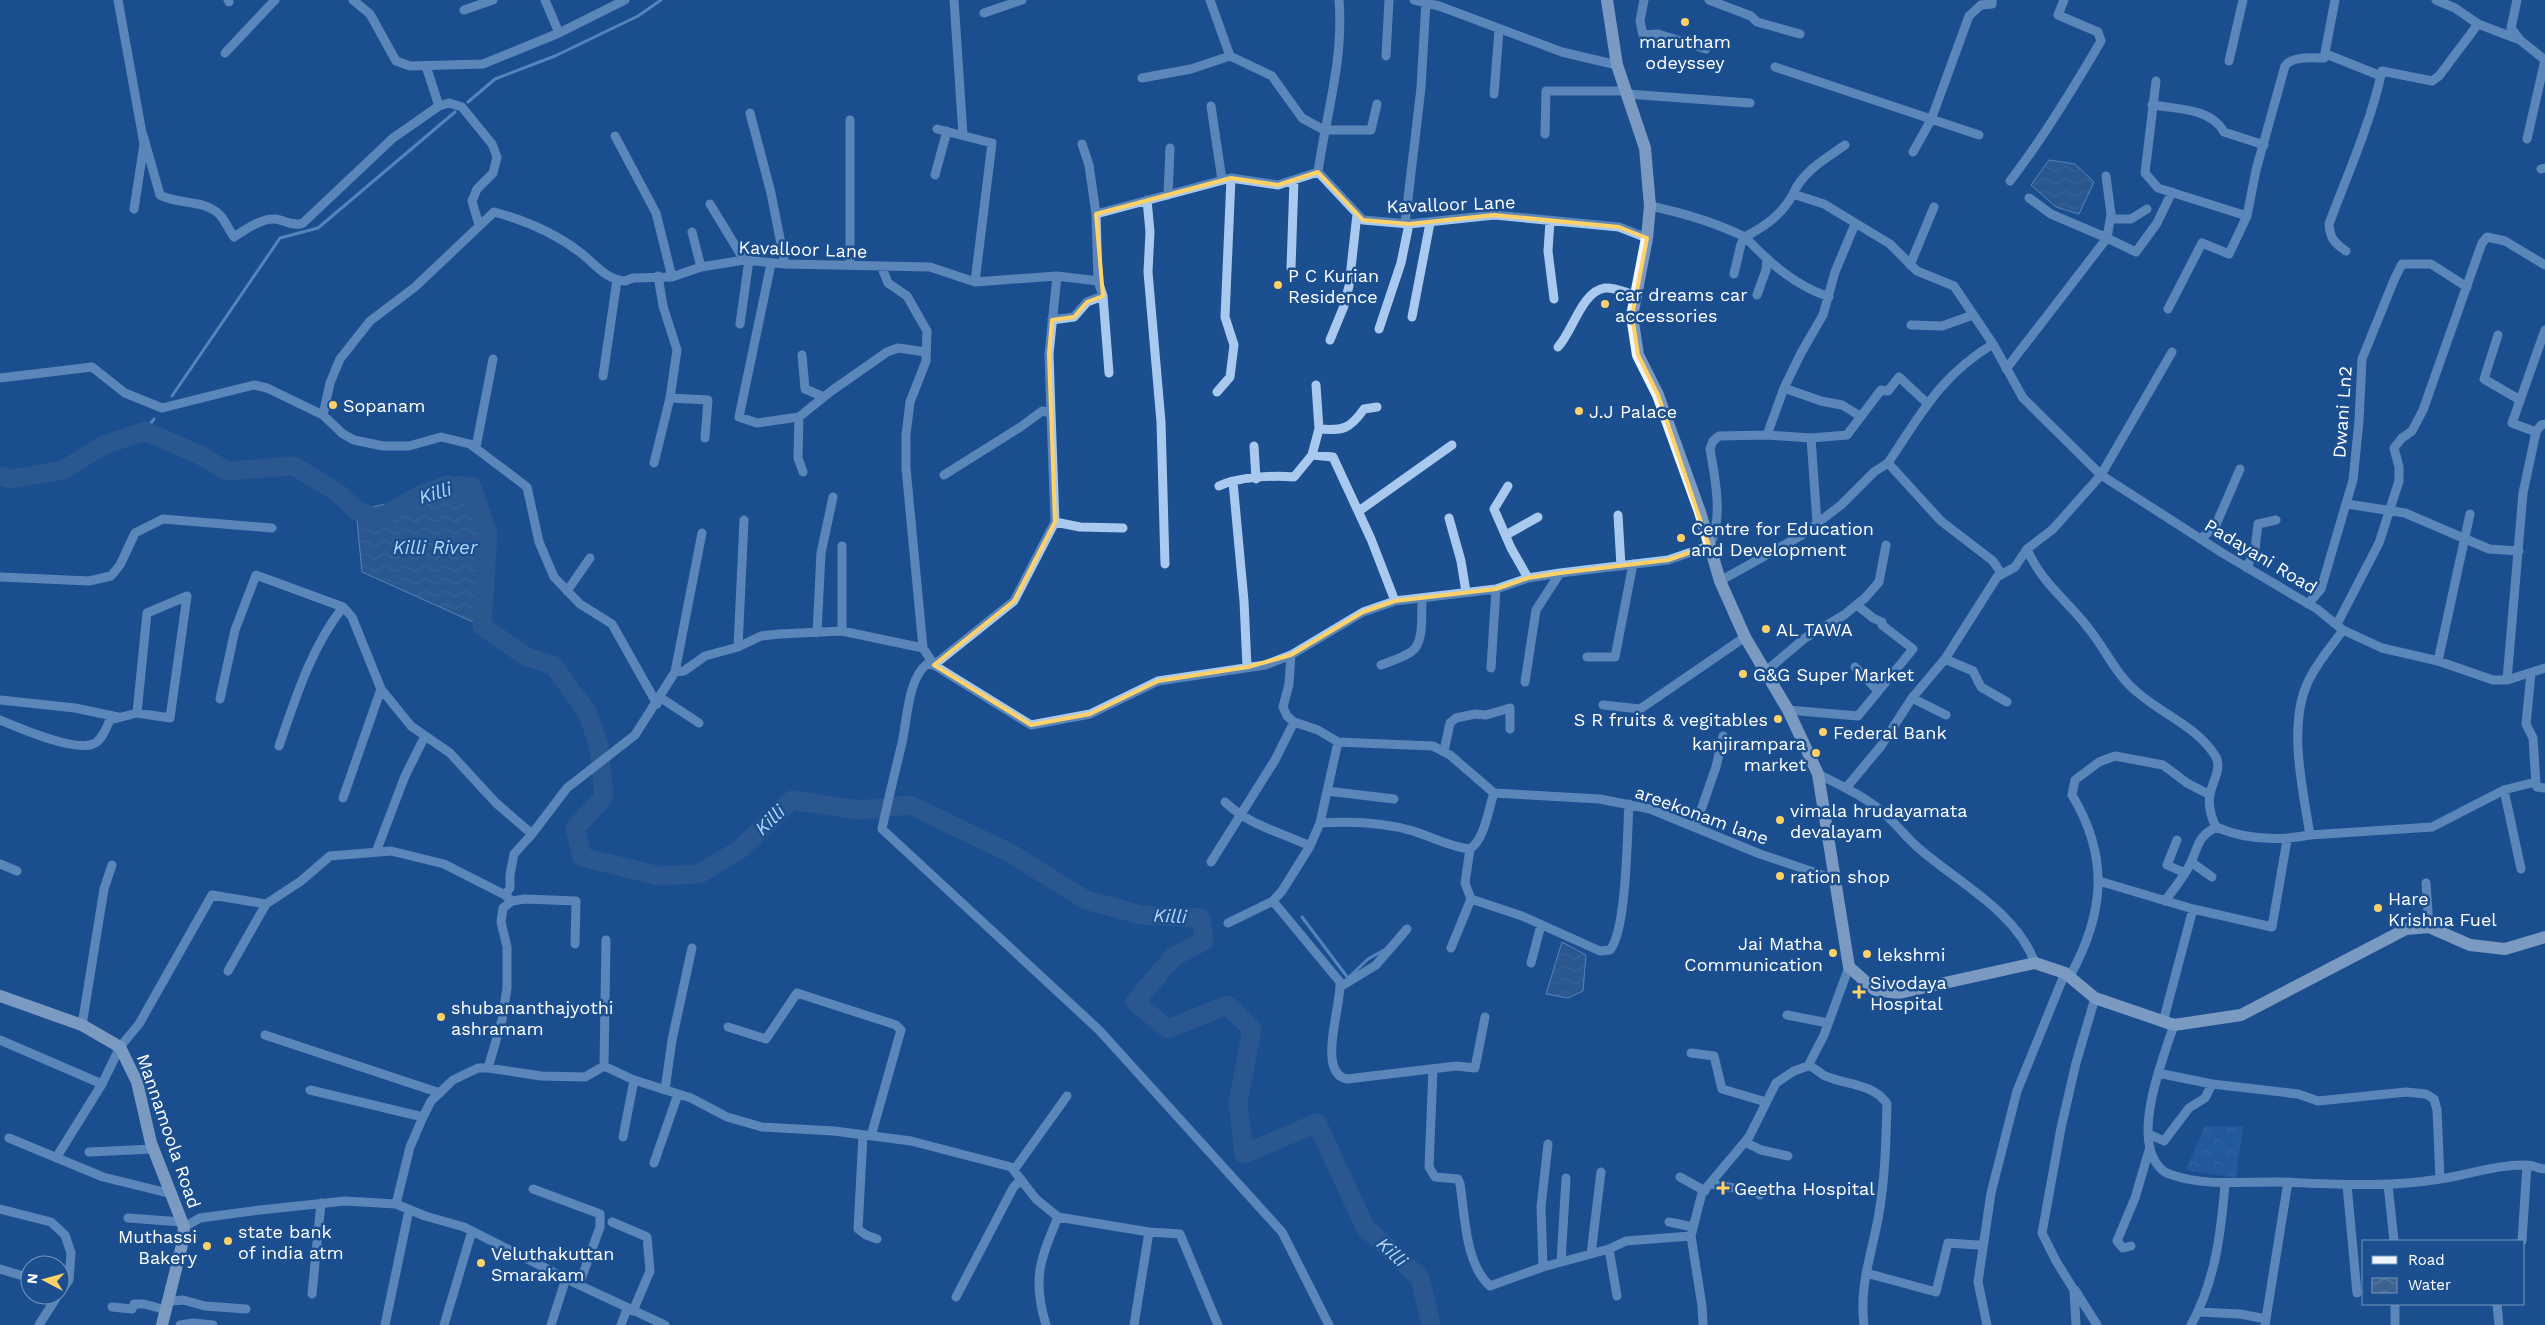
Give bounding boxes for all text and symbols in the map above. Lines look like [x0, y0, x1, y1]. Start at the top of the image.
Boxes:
marker: marutham odeyssey [1679, 16, 1691, 28]
place label: marutham odeyssey [1639, 31, 1731, 73]
street label: Kavalloor Lane [1386, 191, 1516, 217]
street label: Kavalloor Lane [738, 236, 868, 262]
place label: P C Kurian Residence [1288, 265, 1379, 307]
marker: P C Kurian Residence [1272, 279, 1284, 291]
place label: car dreams car accessories [1615, 284, 1748, 326]
marker: car dreams car accessories [1599, 298, 1611, 310]
street label: Dwani Ln2 [2328, 365, 2356, 459]
place label: Sopanam [343, 395, 425, 416]
marker: Sopanam [327, 399, 339, 411]
place label: J.J Palace [1589, 401, 1677, 422]
marker: J.J Palace [1573, 405, 1585, 417]
water label: Killi [416, 477, 455, 509]
street label: Padayani Road [2201, 514, 2321, 598]
place label: Centre for Education and Development [1691, 518, 1874, 560]
marker: Centre for Education and Development [1675, 532, 1687, 544]
water label: Killi River [393, 536, 478, 559]
place label: AL TAWA [1776, 619, 1853, 640]
marker: AL TAWA [1760, 623, 1772, 635]
place label: G&G Super Market [1753, 664, 1915, 685]
marker: G&G Super Market [1737, 668, 1749, 680]
place label: S R fruits & vegitables [1574, 709, 1768, 730]
marker: S R fruits & vegitables [1772, 713, 1784, 725]
place label: Federal Bank [1833, 722, 1947, 743]
marker: Federal Bank [1817, 726, 1829, 738]
place label: kanjirampara market [1692, 733, 1806, 775]
marker: kanjirampara market [1810, 747, 1822, 759]
street label: areekonam lane [1632, 781, 1772, 849]
water label: Killi [750, 799, 791, 840]
place label: vimala hrudayamata devalayam [1790, 800, 1967, 842]
marker: vimala hrudayamata devalayam [1774, 814, 1786, 826]
place label: ration shop [1790, 866, 1890, 887]
marker: ration shop [1774, 870, 1786, 882]
place label: Hare Krishna Fuel [2388, 888, 2497, 930]
marker: Hare Krishna Fuel [2372, 902, 2384, 914]
water label: Killi [1153, 904, 1188, 928]
place label: Jai Matha Communication [1684, 933, 1823, 975]
place label: lekshmi [1877, 944, 1945, 965]
marker: Jai Matha Communication [1827, 947, 1839, 959]
marker: lekshmi [1861, 948, 1873, 960]
place label: Sivodaya Hospital [1870, 972, 1947, 1014]
marker: Sivodaya Hospital [1852, 985, 1866, 999]
place label: shubananthajyothi ashramam [451, 997, 614, 1039]
marker: shubananthajyothi ashramam [435, 1011, 447, 1023]
street label: Mannamoola Road [133, 1051, 205, 1211]
place label: Geetha Hospital [1734, 1178, 1875, 1199]
marker: Geetha Hospital [1716, 1181, 1730, 1195]
place label: state bank of india atm [238, 1221, 344, 1263]
place label: Muthassi Bakery [118, 1226, 198, 1268]
water label: Killi [1372, 1232, 1413, 1273]
marker: state bank of india atm [222, 1235, 234, 1247]
marker: Muthassi Bakery [201, 1240, 213, 1252]
legend [2362, 1240, 2525, 1305]
place label: Veluthakuttan Smarakam [491, 1243, 614, 1285]
text: Road [2408, 1251, 2445, 1269]
north arrow [20, 1255, 70, 1305]
marker: Veluthakuttan Smarakam [475, 1257, 487, 1269]
text: N [24, 1273, 41, 1285]
text: Water [2408, 1276, 2451, 1294]

